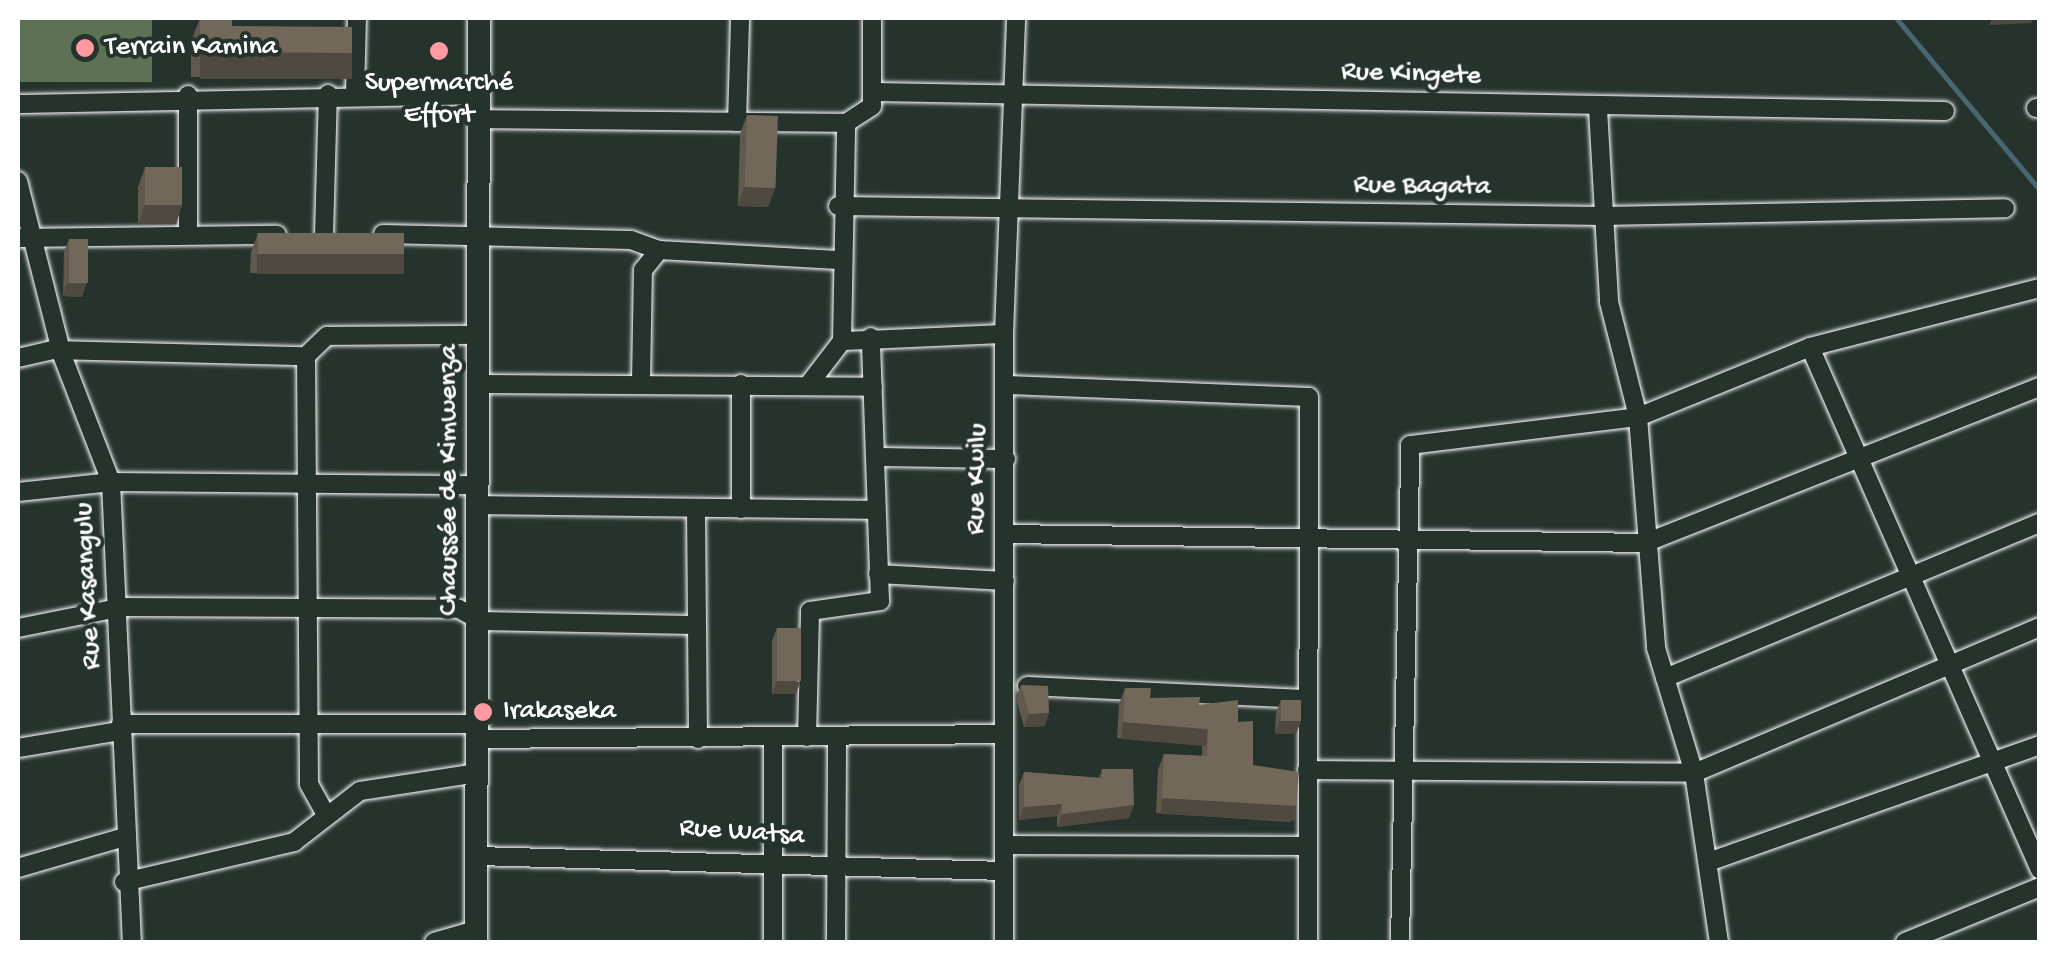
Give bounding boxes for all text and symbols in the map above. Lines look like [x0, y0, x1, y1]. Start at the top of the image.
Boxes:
place label: Terrain Kamina [105, 31, 277, 65]
marker: Terrain Kamina [74, 37, 96, 59]
marker: Supermarché Effort [428, 40, 450, 62]
street label: Rue Kingete [1340, 56, 1482, 94]
place label: Supermarché Effort [365, 67, 513, 133]
street label: Rue Bagata [1353, 169, 1491, 205]
street label: Chaussée de Kimwenza [433, 344, 467, 616]
street label: Rue Kwilu [960, 423, 996, 535]
street label: Rue Kasangulu [68, 502, 110, 670]
place label: Irakaseka [503, 695, 616, 729]
marker: Irakaseka [472, 701, 494, 723]
street label: Rue Watsa [678, 812, 806, 854]

